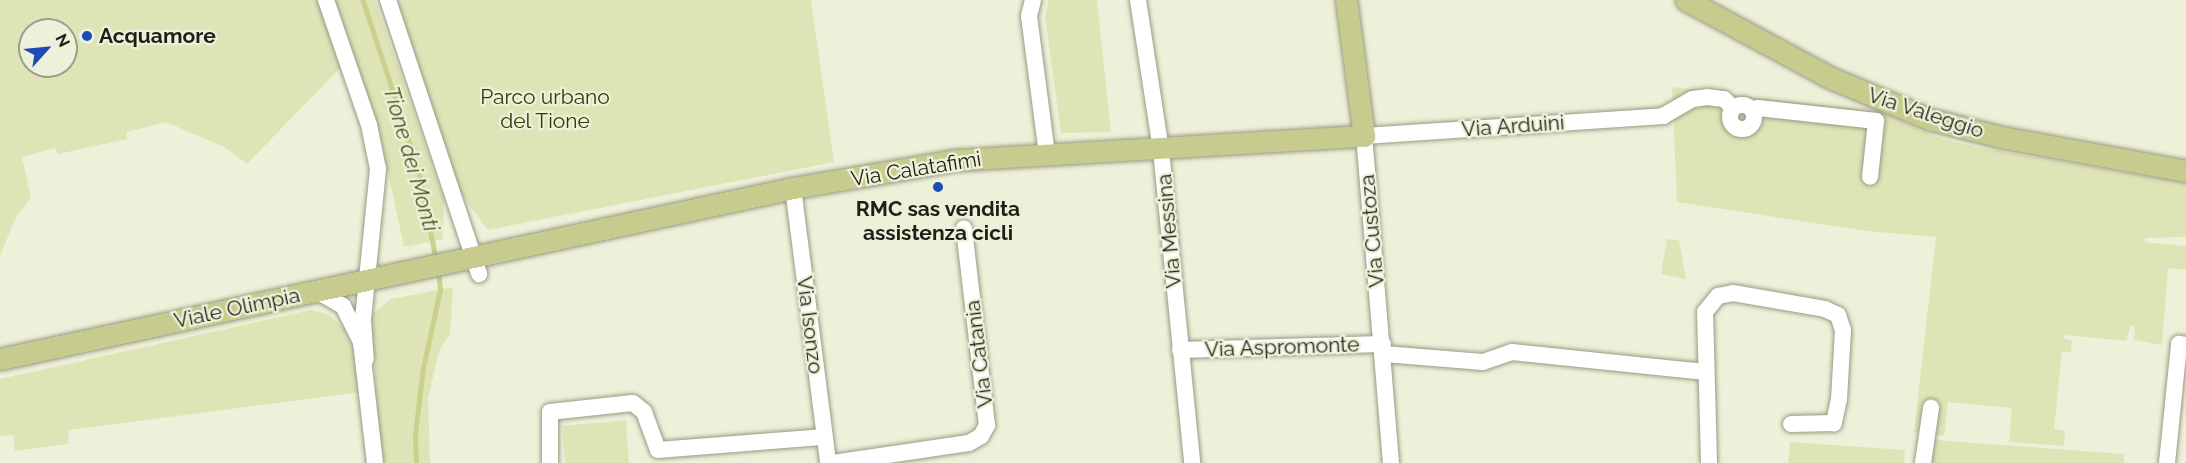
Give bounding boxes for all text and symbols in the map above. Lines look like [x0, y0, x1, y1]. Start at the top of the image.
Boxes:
north arrow [18, 18, 78, 78]
place label: Acquamore [99, 23, 216, 49]
marker: Acquamore [80, 29, 94, 43]
text: N [51, 31, 74, 50]
street label: Via Valeggio [1864, 82, 1988, 144]
water label: Tione dei Monti [378, 84, 444, 234]
park label: Parco urbano del Tione [480, 84, 610, 134]
street label: Via Arduini [1460, 110, 1566, 142]
street label: Via Calatafimi [849, 146, 983, 192]
street label: Via Messina [1151, 173, 1187, 289]
street label: Via Custoza [1354, 173, 1390, 289]
marker: RMC sas vendita assistenza cicli [931, 180, 945, 194]
place label: RMC sas vendita assistenza cicli [856, 196, 1020, 246]
street label: Via Isonzo [792, 275, 828, 375]
street label: Viale Olimpia [172, 282, 302, 334]
street label: Via Catania [960, 299, 998, 409]
street label: Via Aspromonte [1204, 332, 1360, 362]

